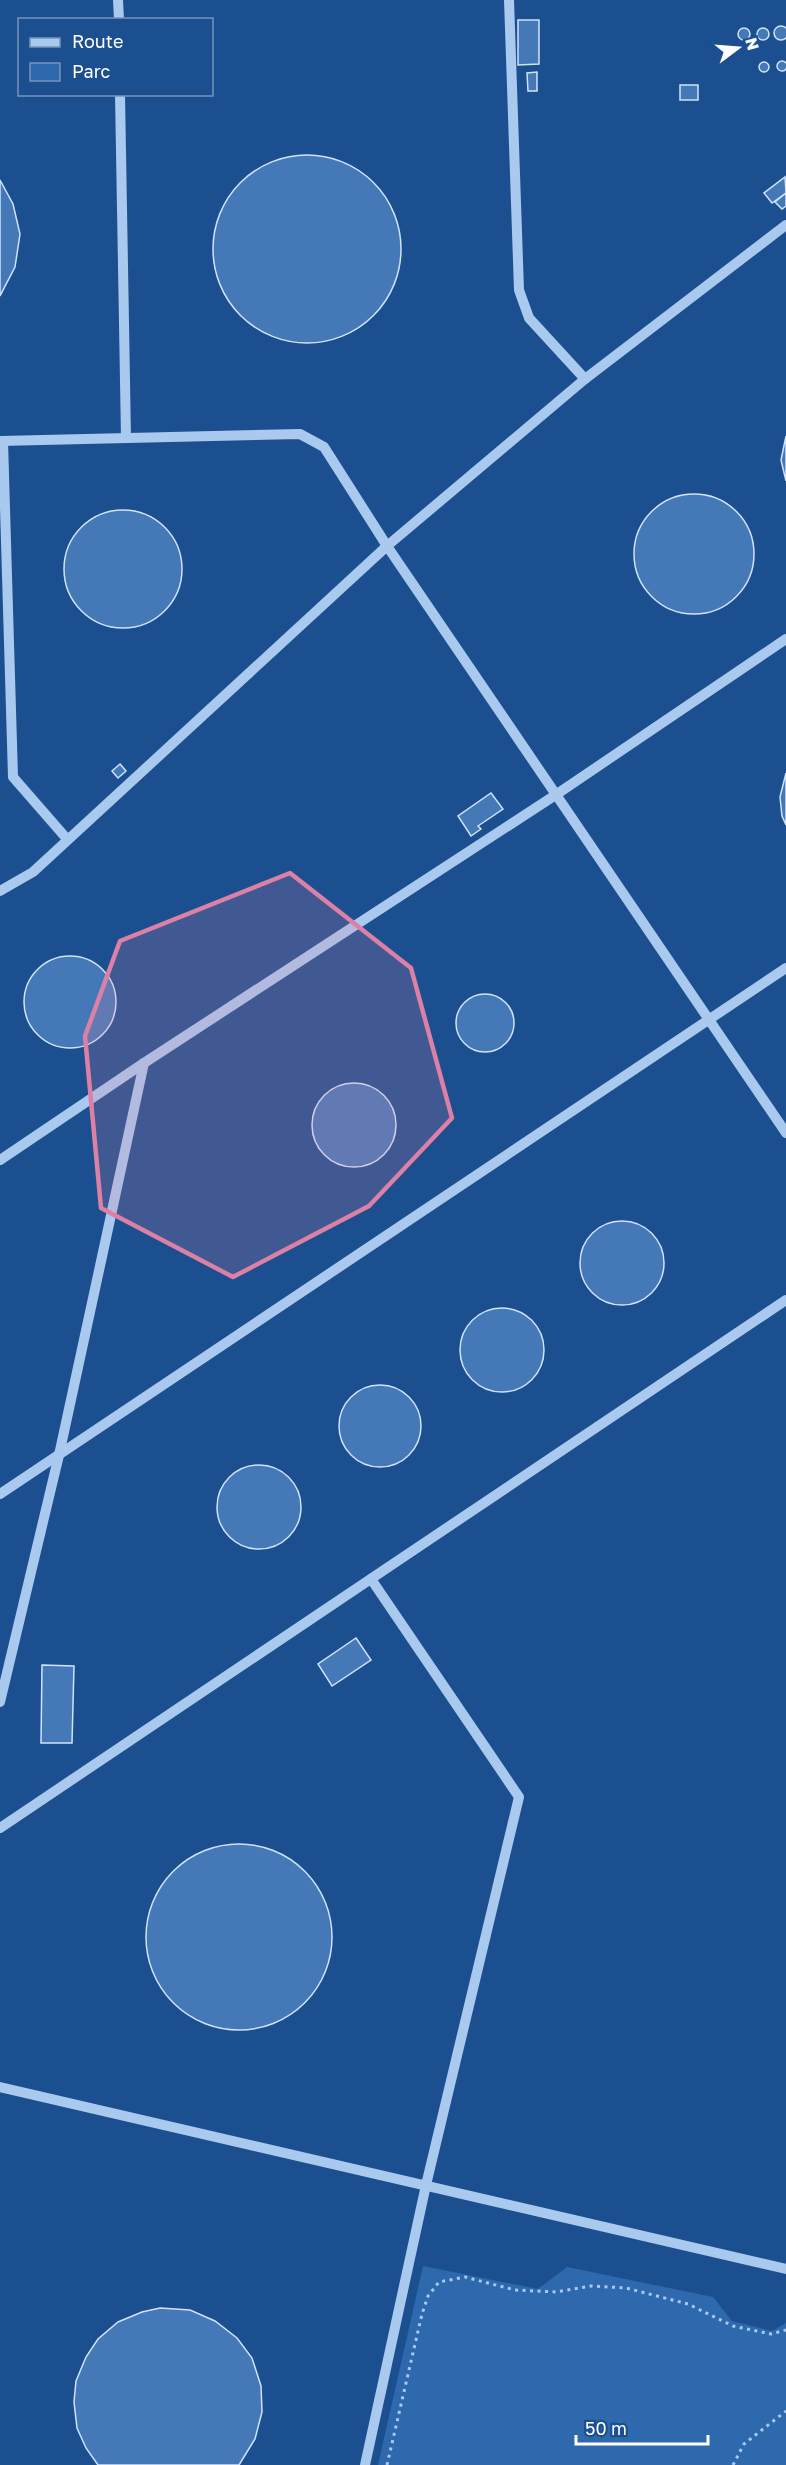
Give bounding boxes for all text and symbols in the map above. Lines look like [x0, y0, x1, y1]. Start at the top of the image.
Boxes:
legend [18, 18, 213, 96]
north arrow [708, 18, 768, 78]
text: Route [72, 30, 123, 52]
text: N [741, 35, 764, 52]
text: Parc [72, 60, 111, 82]
scale bar [576, 2408, 708, 2446]
text: 50 m [585, 2417, 627, 2439]

